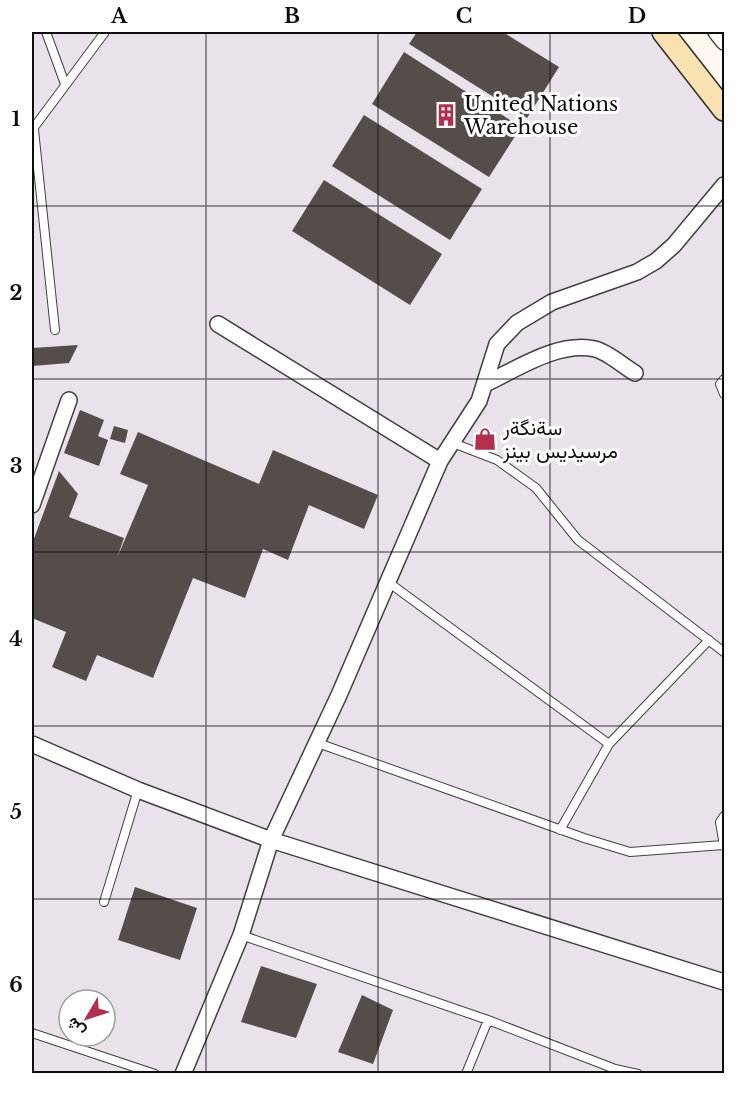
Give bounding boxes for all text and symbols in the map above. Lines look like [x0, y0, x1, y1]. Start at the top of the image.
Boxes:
text: A [110, 4, 128, 28]
text: B [284, 4, 300, 28]
text: C [456, 4, 472, 28]
text: D [628, 4, 646, 28]
place label: United Nations Warehouse [463, 92, 618, 139]
building icon: United Nations Warehouse [433, 102, 459, 128]
text: 1 [12, 107, 21, 131]
text: 2 [9, 281, 23, 305]
place label: سةنگةر مرسيديس بينز [502, 416, 618, 464]
shop icon: سةنگةر مرسيديس بينز [472, 426, 498, 452]
text: 3 [10, 454, 22, 478]
text: 4 [9, 627, 23, 651]
text: 5 [10, 800, 22, 824]
text: 6 [9, 973, 23, 997]
north arrow [57, 988, 117, 1048]
text: ش [62, 1014, 89, 1041]

